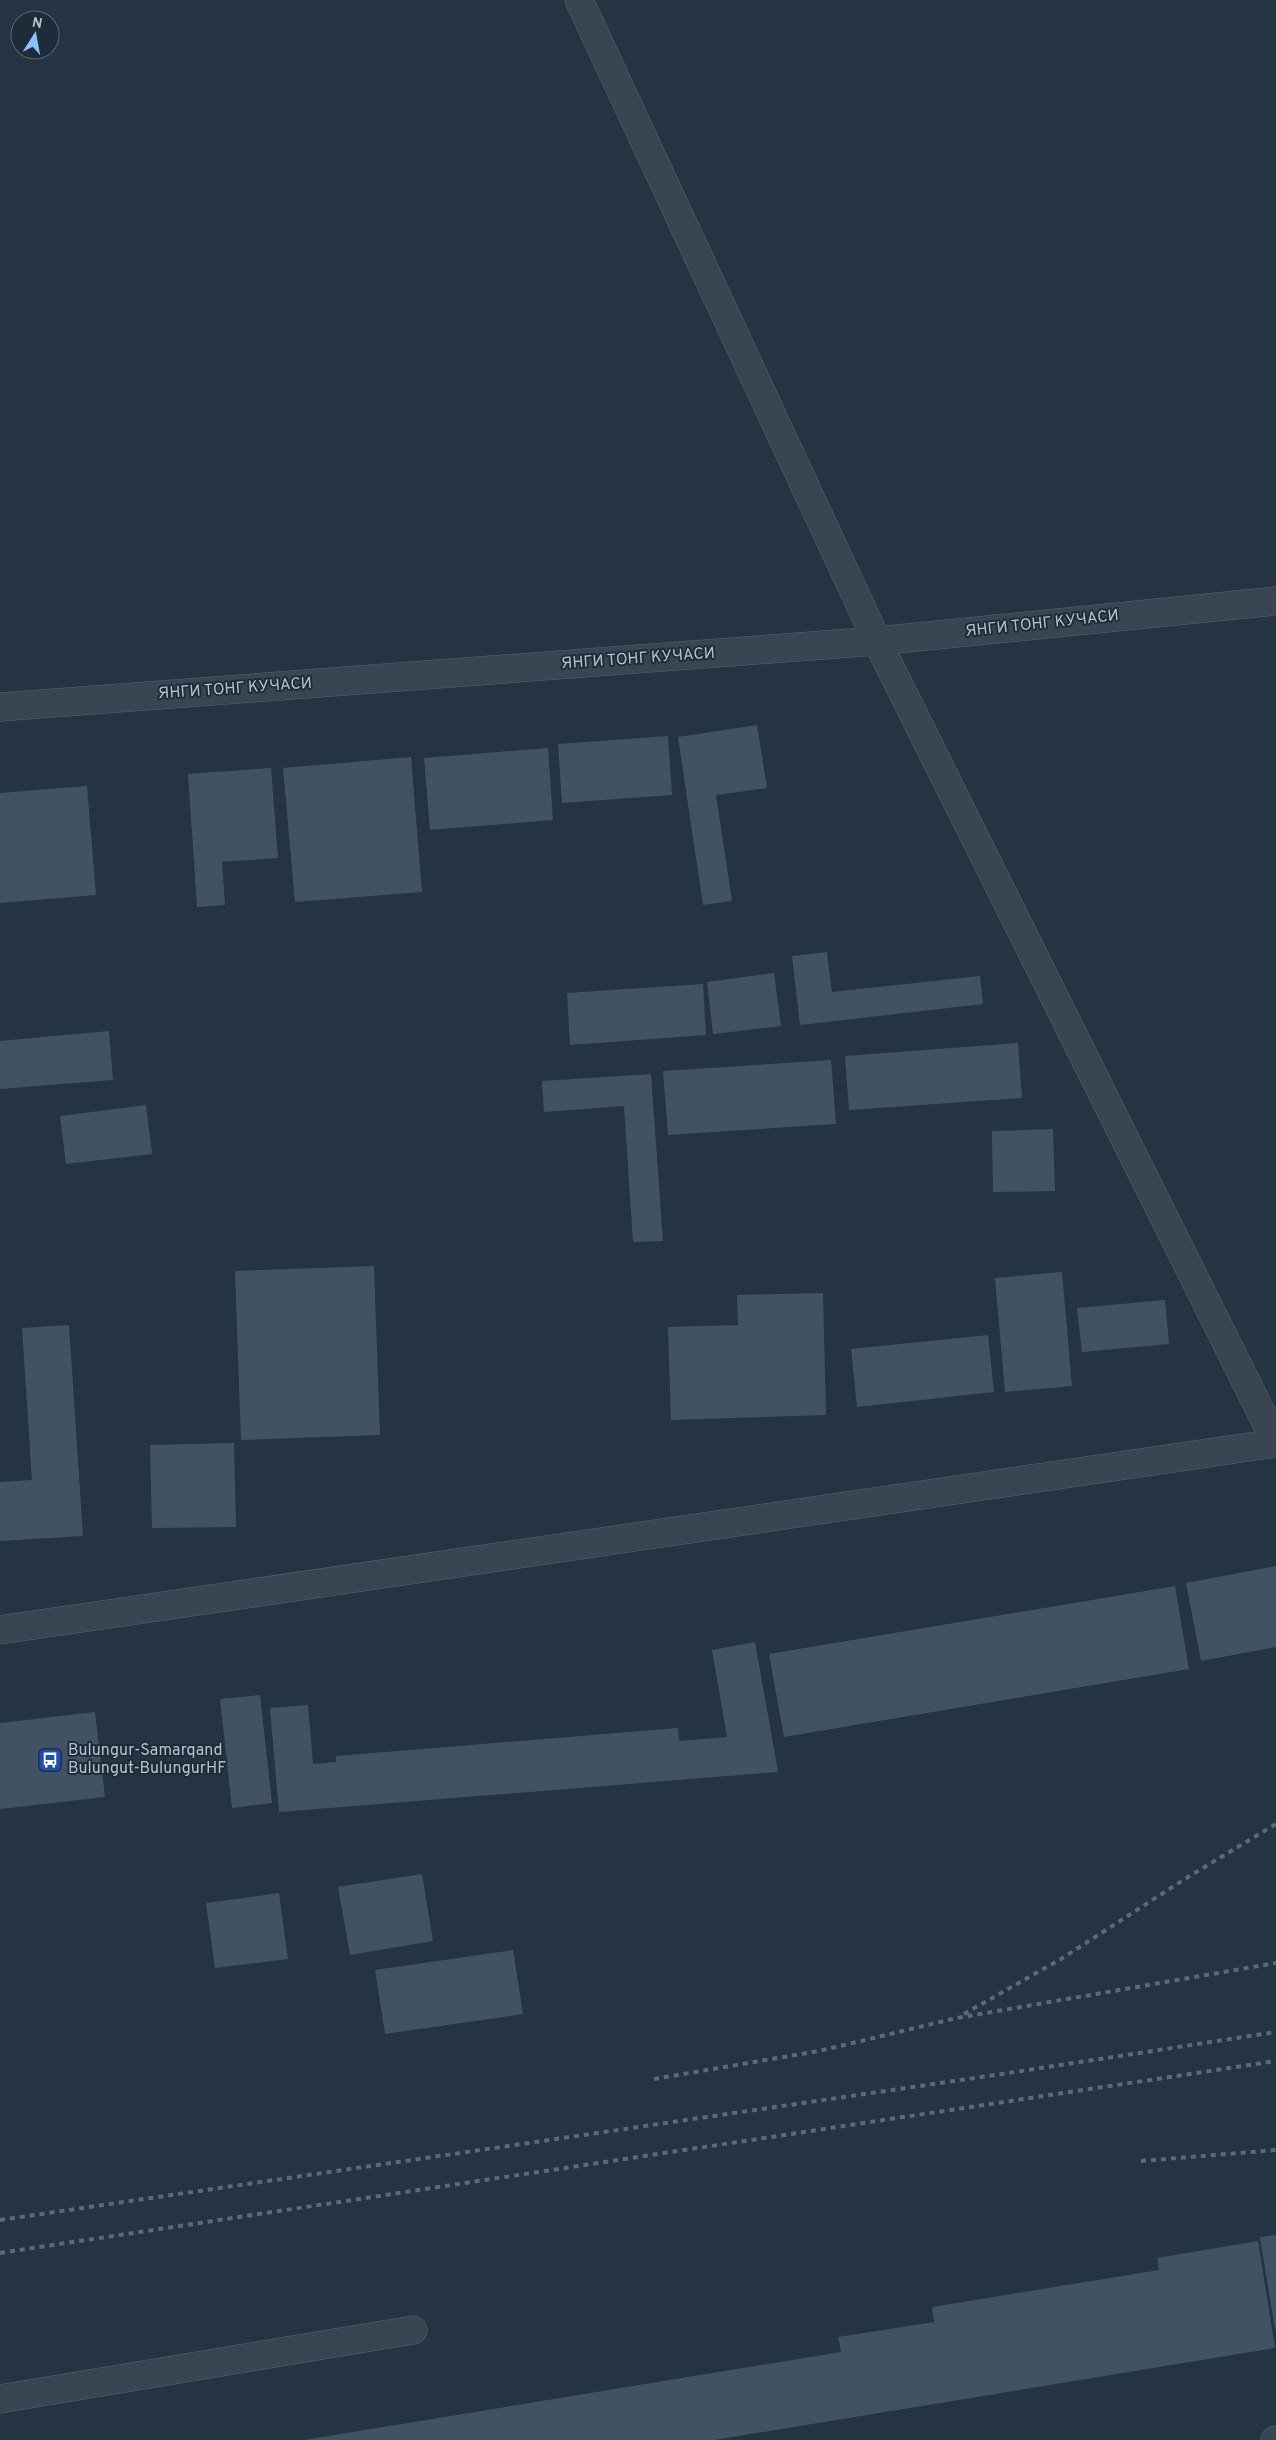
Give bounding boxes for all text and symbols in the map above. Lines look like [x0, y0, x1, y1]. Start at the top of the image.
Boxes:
north arrow [10, 10, 60, 60]
text: N [31, 14, 44, 33]
street label: ЯНГИ ТОНГ КУЧАСИ [964, 606, 1120, 642]
street label: ЯНГИ ТОНГ КУЧАСИ [560, 644, 716, 674]
street label: ЯНГИ ТОНГ КУЧАСИ [157, 674, 313, 704]
place label: Bulungur-Samarqand Bulungut-BulungurHF [68, 1741, 226, 1779]
bus stop icon: Bulungur-Samarqand Bulungut-BulungurHF [37, 1747, 63, 1773]

